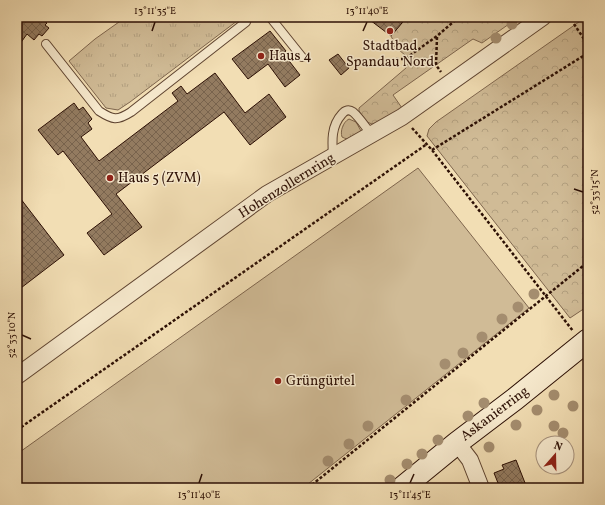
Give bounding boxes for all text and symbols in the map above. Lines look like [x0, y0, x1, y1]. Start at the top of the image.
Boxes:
text: 13°11'35"E [134, 4, 176, 18]
text: 13°11'40"E [346, 4, 388, 18]
marker: Stadtbad Spandau Nord [385, 26, 395, 36]
place label: Stadtbad Spandau Nord [346, 37, 434, 72]
place label: Haus 4 [269, 47, 312, 66]
marker: Haus 4 [256, 51, 266, 61]
street label: Hohenzollernring [235, 149, 339, 223]
place label: Haus 5 (ZVM) [118, 169, 201, 188]
text: 52°33'15"N [588, 169, 602, 215]
marker: Haus 5 (ZVM) [105, 173, 115, 183]
text: 52°33'10"N [5, 311, 19, 358]
place label: Grüngürtel [286, 372, 355, 391]
marker: Grüngürtel [273, 376, 283, 386]
street label: Askanierring [457, 382, 533, 446]
north arrow [535, 435, 575, 475]
text: N [552, 439, 564, 455]
text: 13°11'40"E [178, 488, 220, 502]
text: 13°11'45"E [389, 488, 431, 502]

